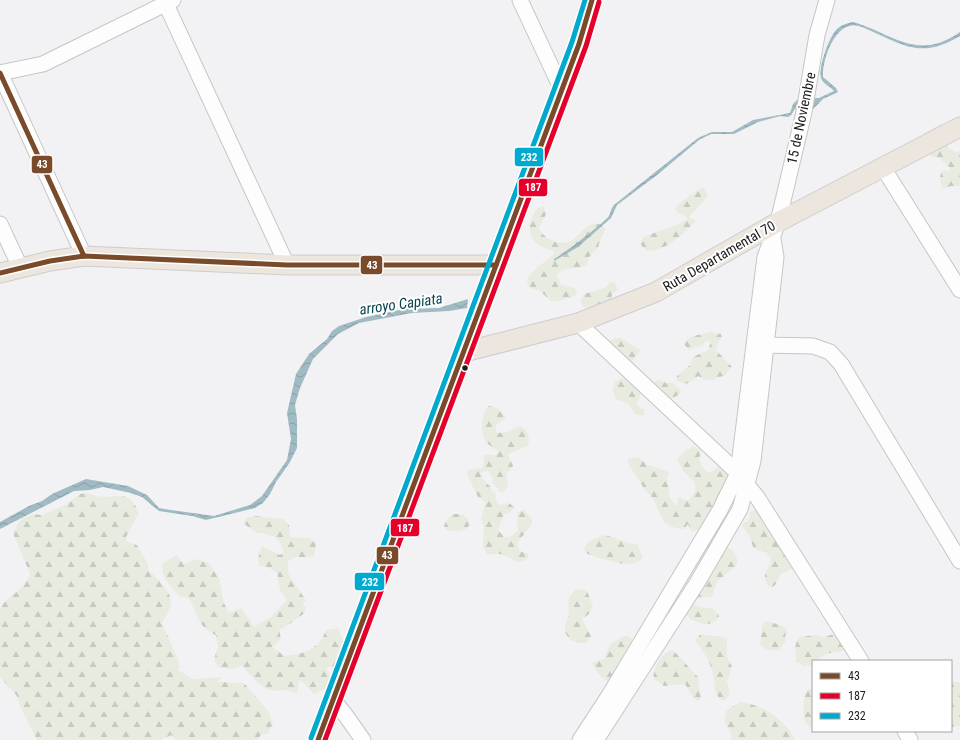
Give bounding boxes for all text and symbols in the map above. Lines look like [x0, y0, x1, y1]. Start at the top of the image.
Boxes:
street label: 15 de Noviembre [783, 70, 819, 165]
line badge: 232 [514, 147, 544, 167]
text: 232 [521, 151, 538, 164]
line badge: 43 [31, 155, 53, 174]
text: 43 [36, 158, 48, 171]
line badge: 187 [518, 178, 548, 197]
text: 187 [525, 181, 542, 194]
street label: Ruta Departamental 70 [660, 217, 778, 295]
line badge: 43 [360, 255, 383, 275]
text: 43 [366, 259, 378, 272]
water label: arroyo Capiata [358, 289, 444, 319]
unlabelled marker [460, 363, 470, 373]
line badge: 187 [390, 518, 420, 537]
text: 187 [397, 522, 414, 535]
line badge: 43 [376, 546, 399, 565]
text: 43 [381, 549, 393, 562]
line badge: 232 [354, 572, 385, 591]
text: 232 [362, 576, 379, 589]
legend [812, 660, 952, 732]
text: 43 [848, 669, 860, 683]
text: 187 [848, 689, 866, 703]
text: 232 [848, 709, 866, 723]

